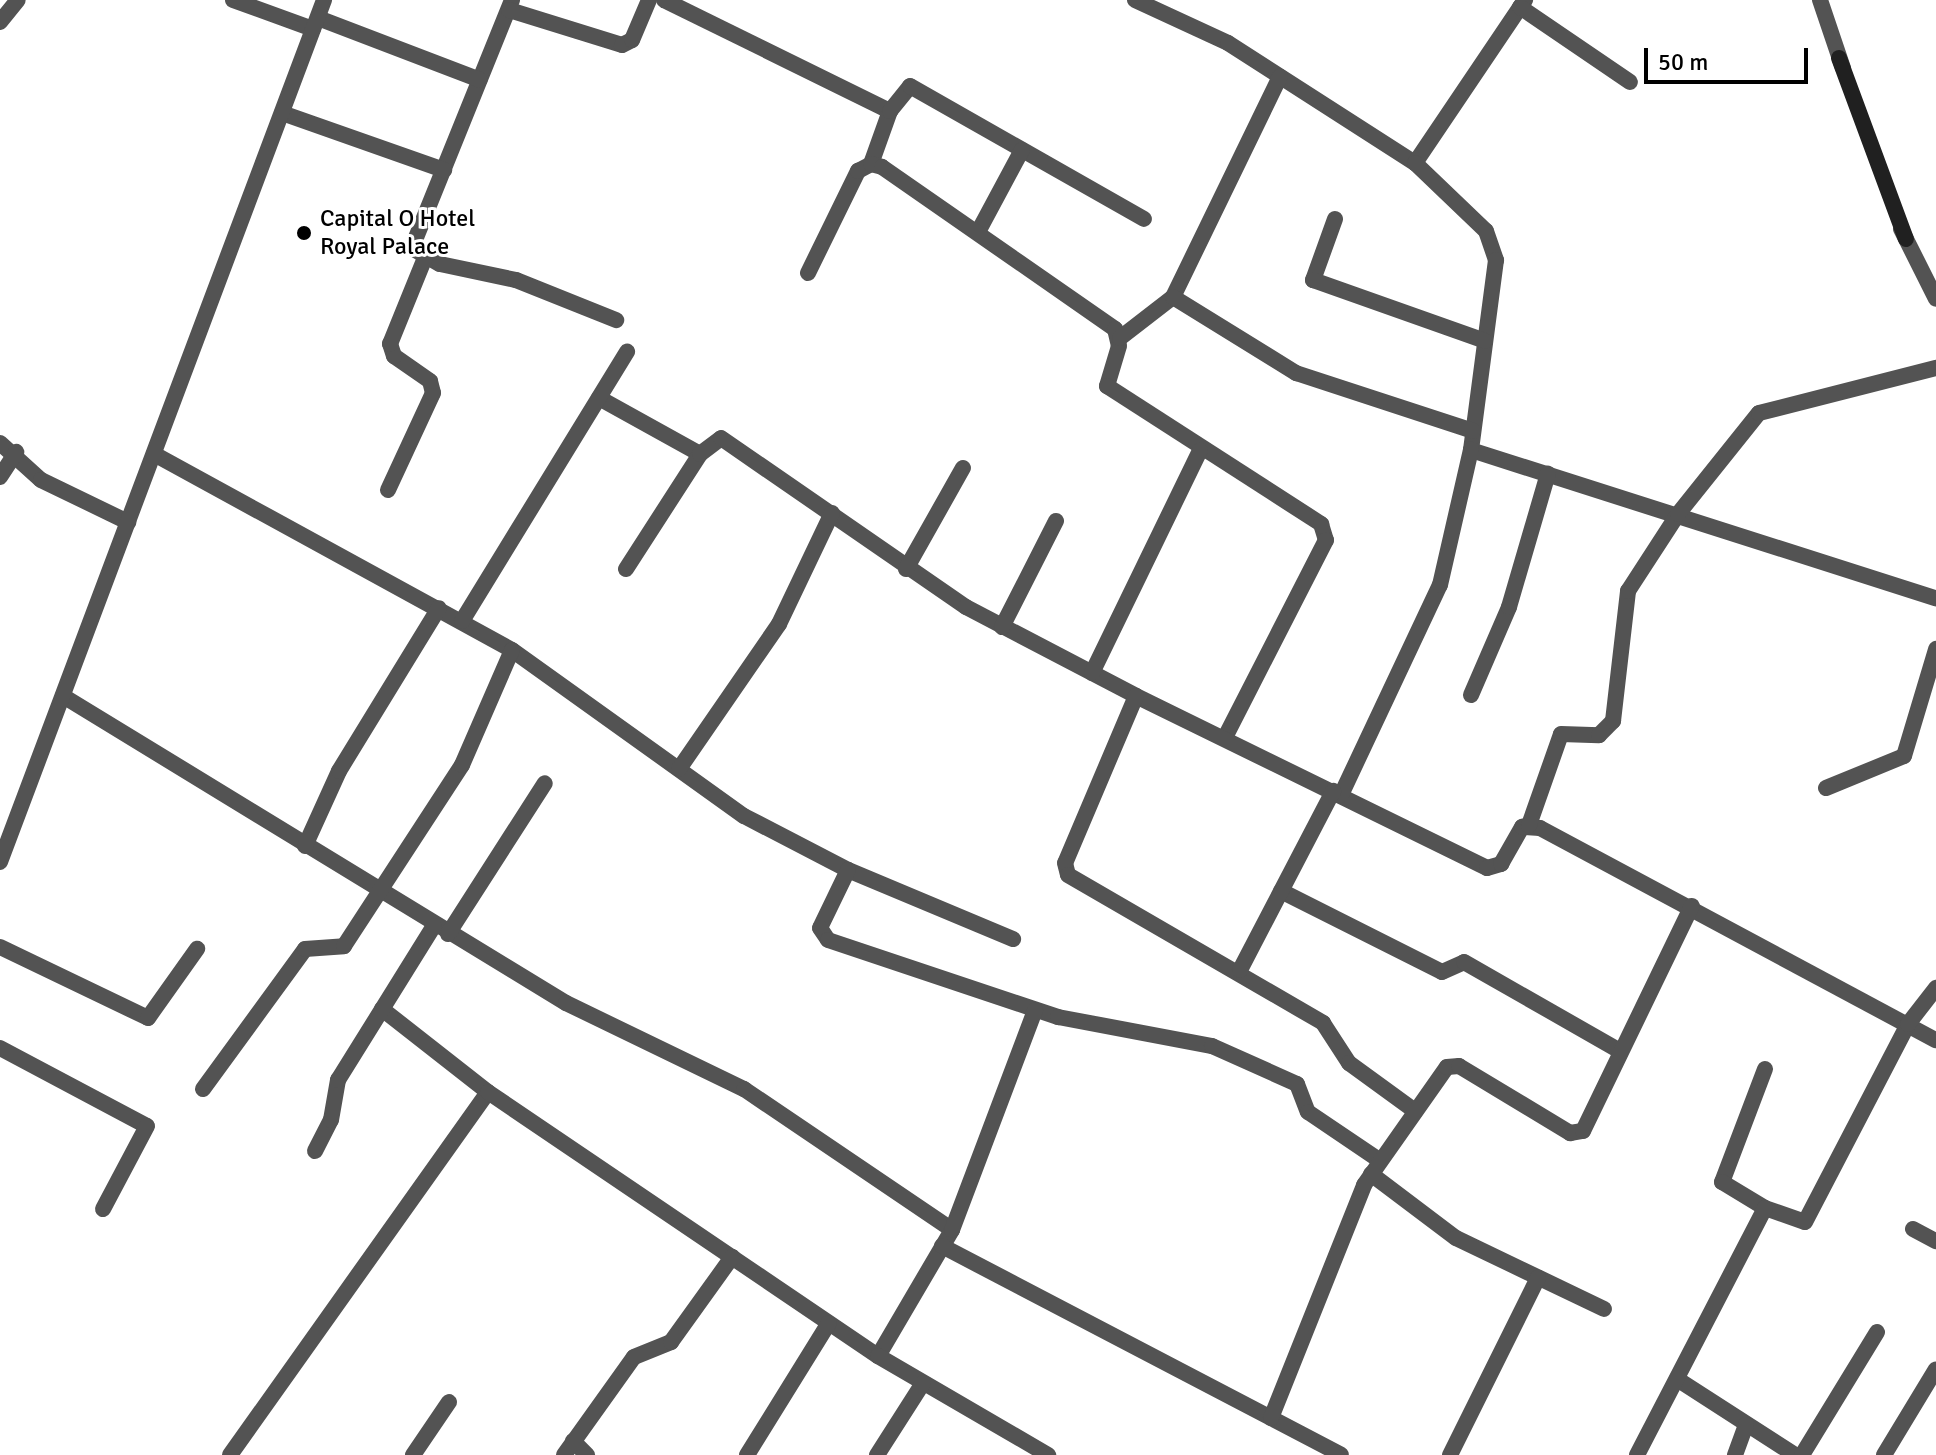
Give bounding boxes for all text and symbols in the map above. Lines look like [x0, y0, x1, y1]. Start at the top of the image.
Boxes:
scale bar [1648, 32, 1812, 82]
text: 50 m [1658, 47, 1708, 77]
place label: Capital O Hotel Royal Palace [320, 205, 475, 261]
marker: Capital O Hotel Royal Palace [295, 224, 313, 242]

